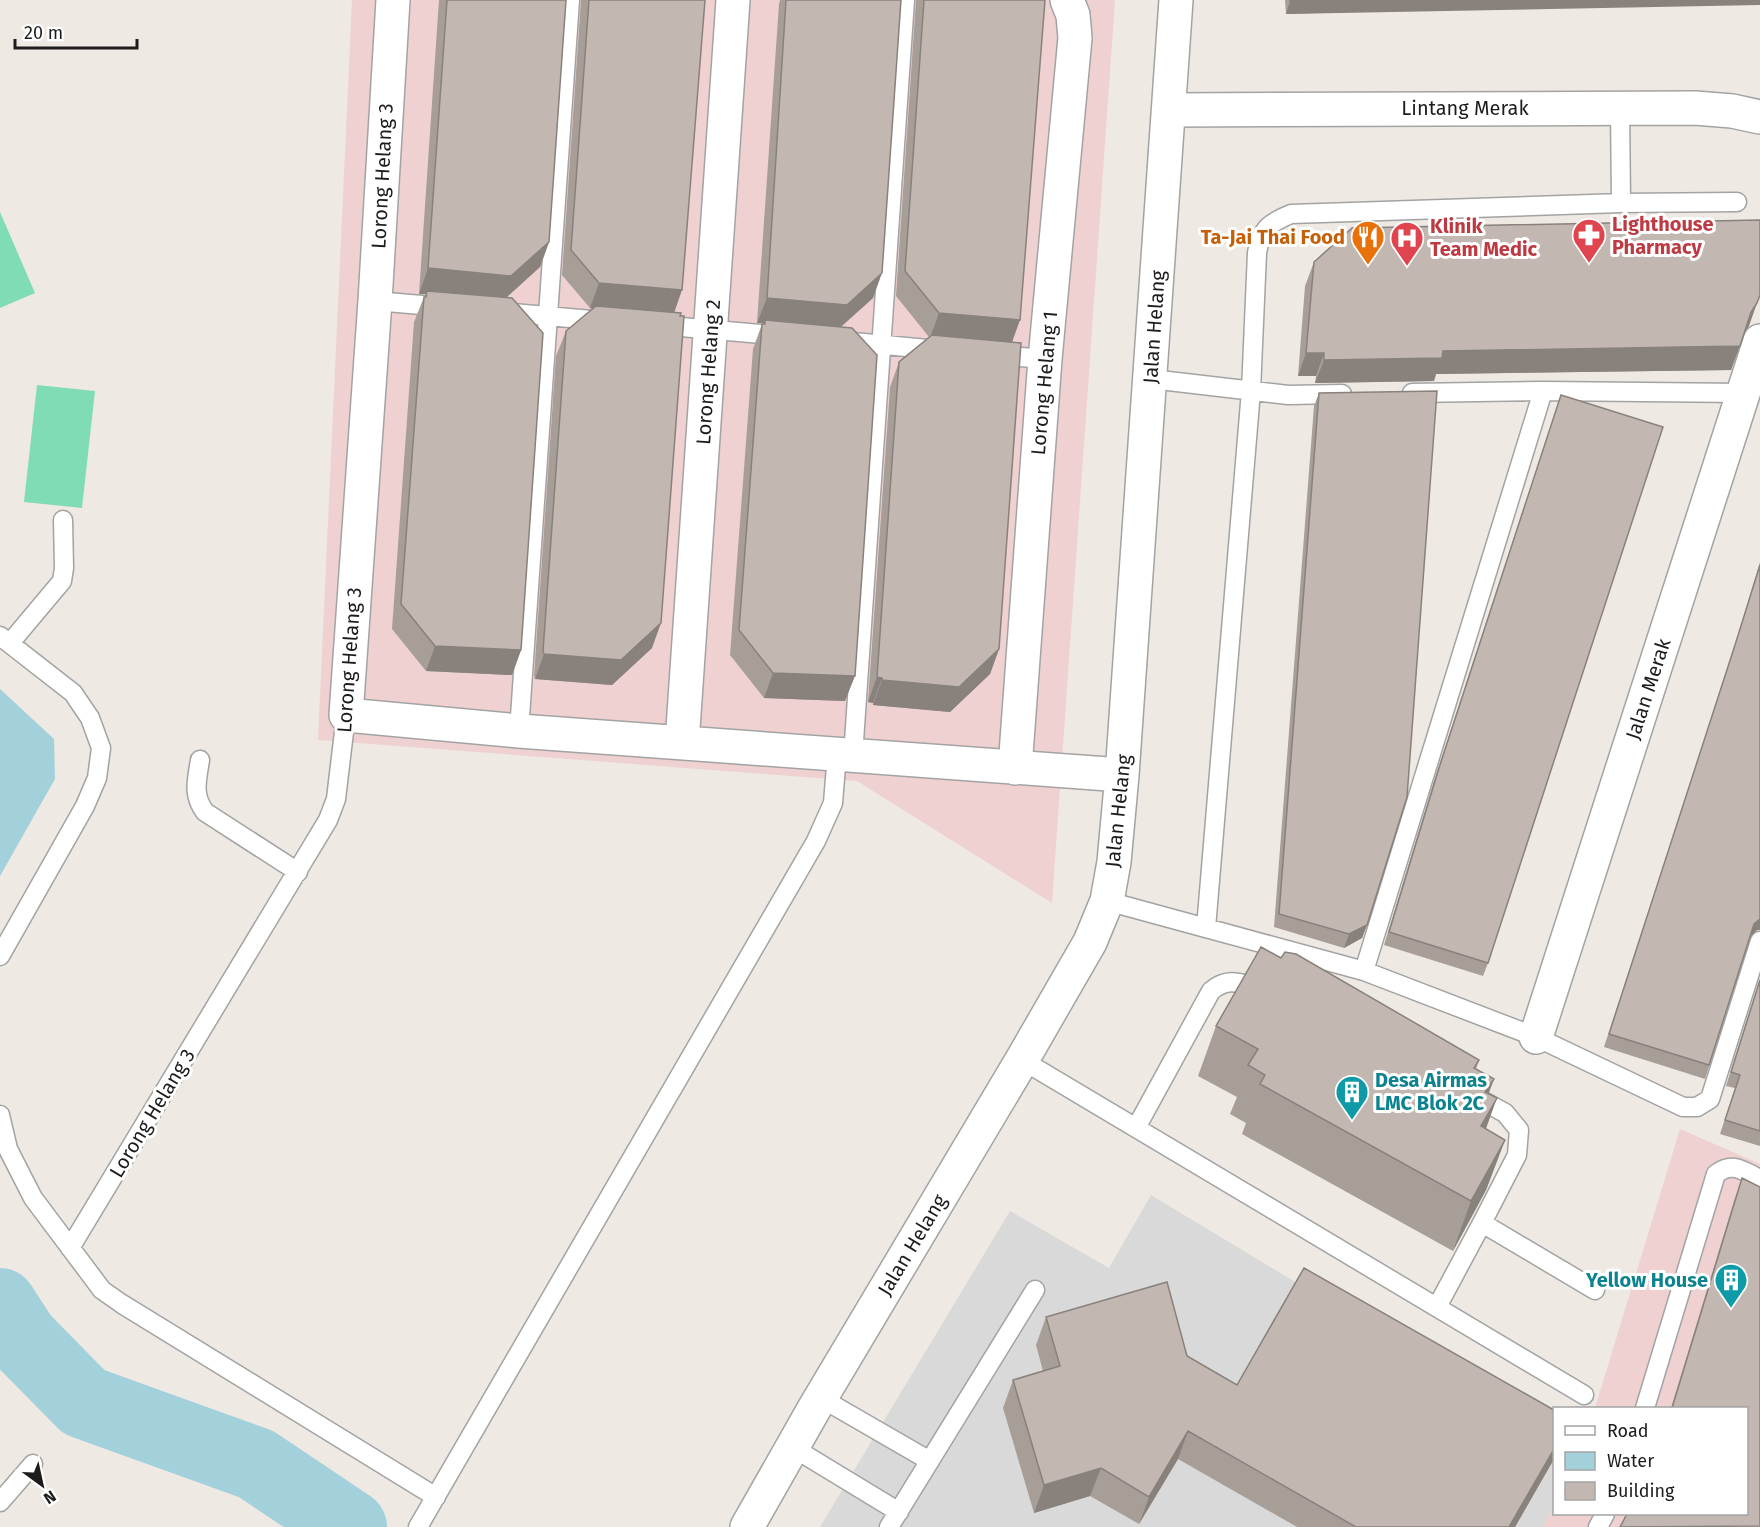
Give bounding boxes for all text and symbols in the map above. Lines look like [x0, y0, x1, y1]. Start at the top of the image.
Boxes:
scale bar [15, 12, 136, 50]
text: 20 m [24, 22, 63, 44]
street label: Lintang Merak [1401, 96, 1529, 120]
street label: Lorong Helang 3 [366, 103, 398, 249]
place label: Lighthouse Pharmacy [1612, 212, 1714, 259]
place label: Klinik Team Medic [1430, 214, 1538, 261]
pharmacy icon: Lighthouse Pharmacy [1571, 217, 1607, 264]
restaurant icon: Ta-Jai Thai Food [1350, 219, 1386, 266]
hospital icon: Klinik Team Medic [1389, 220, 1425, 267]
place label: Ta-Jai Thai Food [1201, 225, 1345, 249]
street label: Jalan Helang [1138, 269, 1170, 385]
street label: Lorong Helang 2 [691, 298, 725, 446]
street label: Lorong Helang 1 [1026, 310, 1062, 456]
street label: Lorong Helang 3 [332, 586, 366, 734]
street label: Jalan Merak [1620, 635, 1676, 743]
street label: Jalan Helang [1100, 753, 1136, 869]
street label: Lorong Helang 3 [104, 1044, 200, 1182]
place label: Desa Airmas LMC Blok 2C [1375, 1068, 1487, 1115]
building icon: Desa Airmas LMC Blok 2C [1334, 1074, 1370, 1121]
street label: Jalan Helang [872, 1190, 952, 1300]
building icon: Yellow House [1713, 1262, 1749, 1309]
place label: Yellow House [1585, 1268, 1708, 1292]
legend [1553, 1407, 1748, 1515]
text: Road [1607, 1420, 1649, 1442]
text: Water [1607, 1450, 1654, 1472]
north arrow [12, 1455, 72, 1515]
text: Building [1607, 1480, 1675, 1502]
text: N [40, 1486, 60, 1508]

